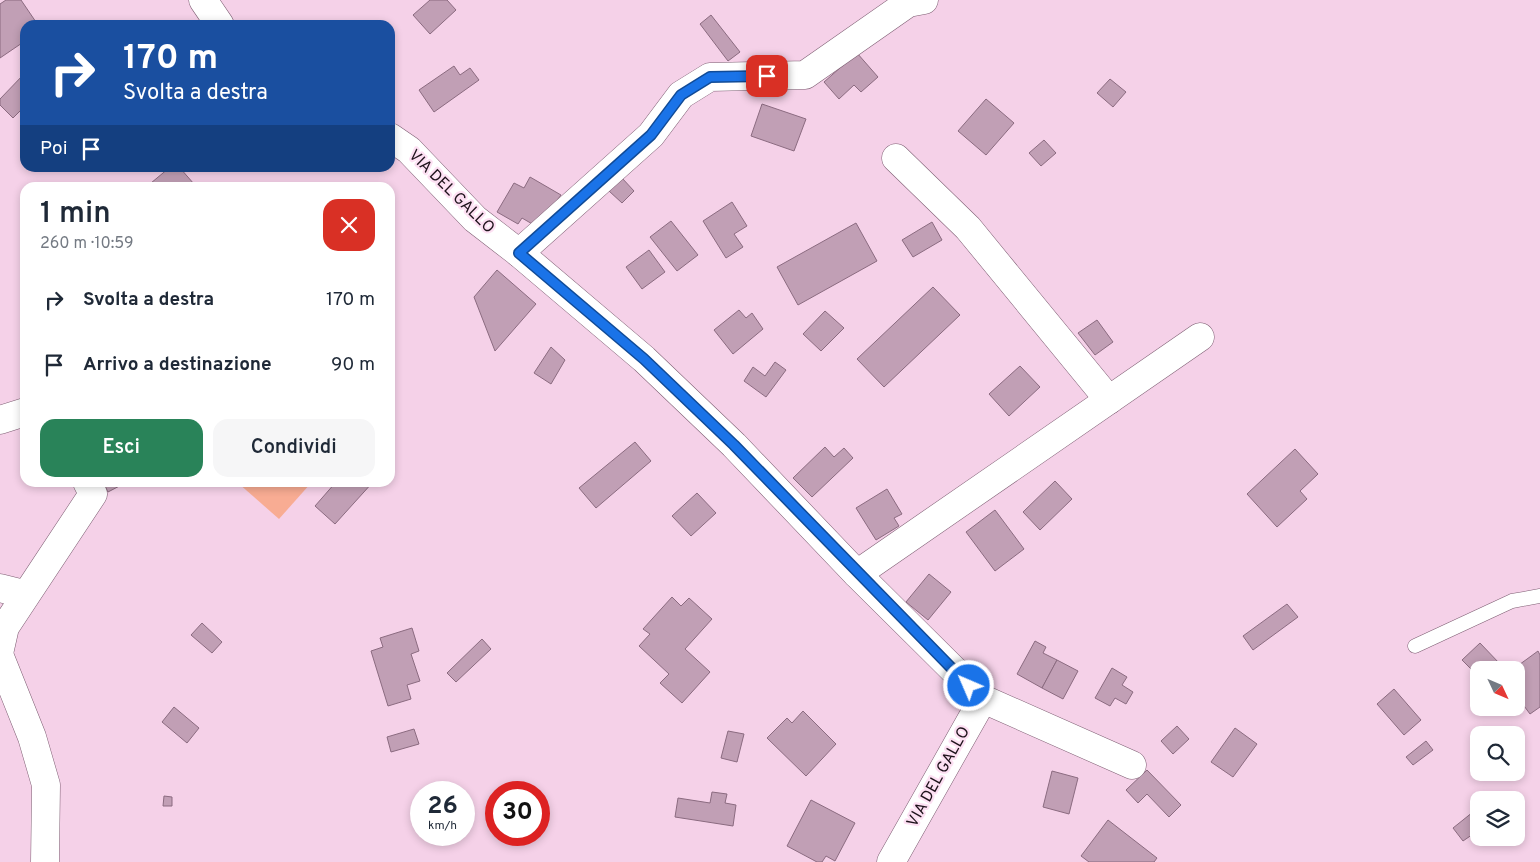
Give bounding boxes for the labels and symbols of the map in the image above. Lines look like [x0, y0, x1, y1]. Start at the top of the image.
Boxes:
pin [746, 55, 788, 97]
street label: VIA DEL GALLO [404, 146, 498, 238]
position arrow [942, 659, 994, 711]
north arrow [1470, 661, 1525, 716]
street label: VIA DEL GALLO [903, 723, 975, 831]
speed limit sign: 30 [485, 781, 550, 846]

